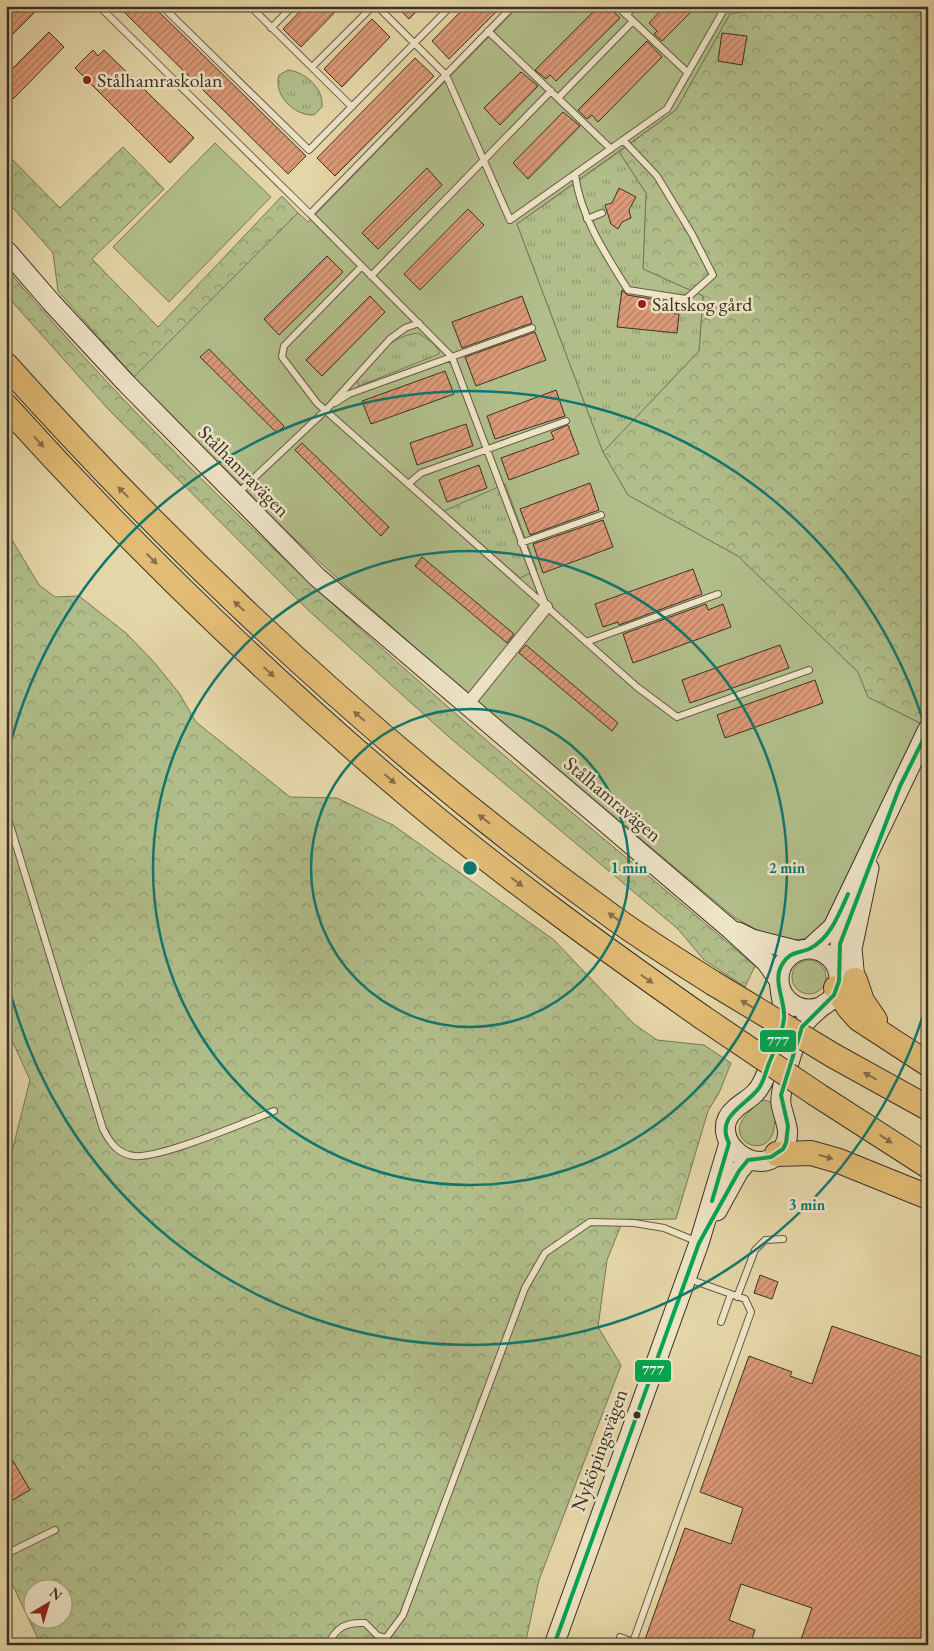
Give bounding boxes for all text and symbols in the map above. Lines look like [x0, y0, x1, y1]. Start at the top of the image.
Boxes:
place label: Stålhamraskolan [97, 67, 223, 93]
marker: Stålhamraskolan [81, 74, 93, 86]
place label: Saltskog gård [652, 291, 753, 317]
marker: Saltskog gård [636, 298, 648, 310]
street label: Stålhamravägen [192, 419, 296, 523]
one-way arrow [33, 436, 45, 448]
one-way arrow [118, 486, 130, 498]
one-way arrow [146, 553, 158, 565]
one-way arrow [233, 600, 245, 612]
one-way arrow [263, 666, 275, 678]
one-way arrow [353, 710, 366, 721]
street label: Stålhamravägen [559, 750, 668, 848]
one-way arrow [384, 774, 397, 785]
one-way arrow [478, 814, 491, 825]
text: 1 min [611, 858, 648, 877]
text: 2 min [769, 858, 806, 877]
centre of rings [461, 859, 479, 877]
one-way arrow [510, 876, 523, 887]
one-way arrow [607, 912, 621, 922]
one-way arrow [640, 973, 653, 984]
one-way arrow [740, 999, 753, 1008]
line badge: 777 [759, 1029, 797, 1053]
text: 777 [767, 1032, 790, 1050]
one-way arrow [862, 1072, 877, 1080]
one-way arrow [880, 1135, 893, 1144]
one-way arrow [818, 1153, 833, 1161]
text: 3 min [789, 1195, 826, 1214]
line badge: 777 [634, 1359, 672, 1383]
text: 777 [642, 1361, 665, 1379]
street label: Nyköpingsvägen [565, 1385, 633, 1515]
unlabelled marker [632, 1410, 642, 1420]
north arrow [22, 1578, 72, 1628]
text: N [46, 1583, 67, 1605]

